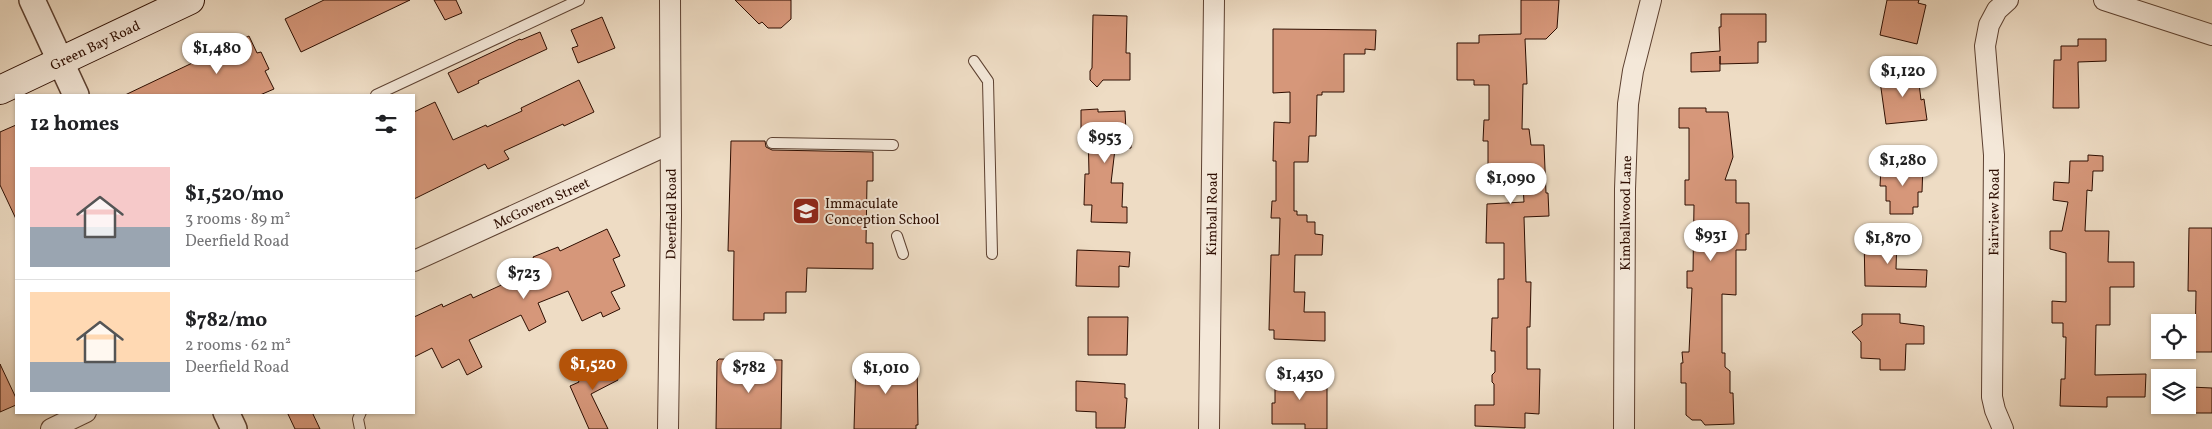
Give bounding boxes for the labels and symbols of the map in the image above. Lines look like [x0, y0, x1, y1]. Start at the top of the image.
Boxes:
street label: Green Bay Road [47, 17, 144, 76]
pin: $1,480 [176, 32, 258, 75]
pin: $1,120 [1862, 56, 1944, 98]
pin: $953 [1075, 121, 1135, 164]
pin: $1,280 [1862, 144, 1944, 187]
street label: Kimballwood Lane [1617, 155, 1637, 271]
pin: $1,090 [1470, 162, 1552, 205]
street label: Deerfield Road [662, 168, 682, 260]
street label: Fairview Road [1985, 168, 2005, 256]
street label: Kimball Road [1203, 172, 1223, 256]
street label: McGovern Street [491, 174, 593, 234]
place label: Immaculate Conception School [825, 195, 940, 230]
school or university icon: Immaculate Conception School [791, 196, 821, 226]
pin: $931 [1681, 220, 1741, 262]
pin: $1,870 [1847, 222, 1929, 265]
pin: $723 [494, 258, 554, 300]
pin: $1,520 [552, 348, 634, 391]
pin: $782 [719, 352, 779, 394]
pin: $1,010 [845, 352, 927, 395]
pin: $1,430 [1259, 358, 1341, 401]

